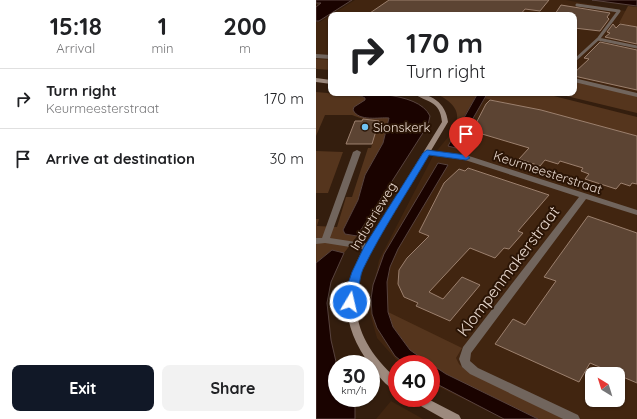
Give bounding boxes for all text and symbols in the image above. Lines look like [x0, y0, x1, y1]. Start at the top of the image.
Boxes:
text: 15:18 [50, 11, 102, 41]
text: 1 [158, 11, 167, 41]
text: 200 [223, 11, 266, 41]
text: 170 m [406, 25, 483, 60]
icon: right [340, 28, 392, 80]
text: Arrival [56, 40, 95, 56]
text: min [151, 40, 174, 56]
text: m [239, 40, 251, 56]
text: Turn right [406, 60, 486, 83]
text: Turn right [46, 81, 117, 100]
icon: right [12, 88, 34, 110]
text: 170 m [264, 89, 304, 108]
text: Keurmeesterstraat [46, 100, 159, 116]
pin [449, 117, 483, 158]
place label: Sionskerk [373, 119, 431, 135]
marker: Sionskerk [360, 122, 370, 132]
icon: arrive [455, 123, 477, 145]
street label: Keurmeesterstraat [492, 147, 604, 197]
icon: arrive [12, 148, 34, 170]
text: Arrive at destination [46, 149, 195, 168]
text: 30 m [269, 149, 304, 168]
street label: Industrieweg [346, 179, 400, 253]
street label: Klompenmakerstraat [452, 202, 564, 340]
position arrow [329, 281, 371, 323]
speed limit sign: 40 [388, 355, 440, 407]
text: 30 [342, 363, 366, 388]
button: Exit [12, 365, 154, 411]
button: Share [162, 365, 304, 411]
north arrow [585, 367, 625, 407]
map controls [585, 367, 625, 407]
text: km/h [341, 384, 367, 397]

